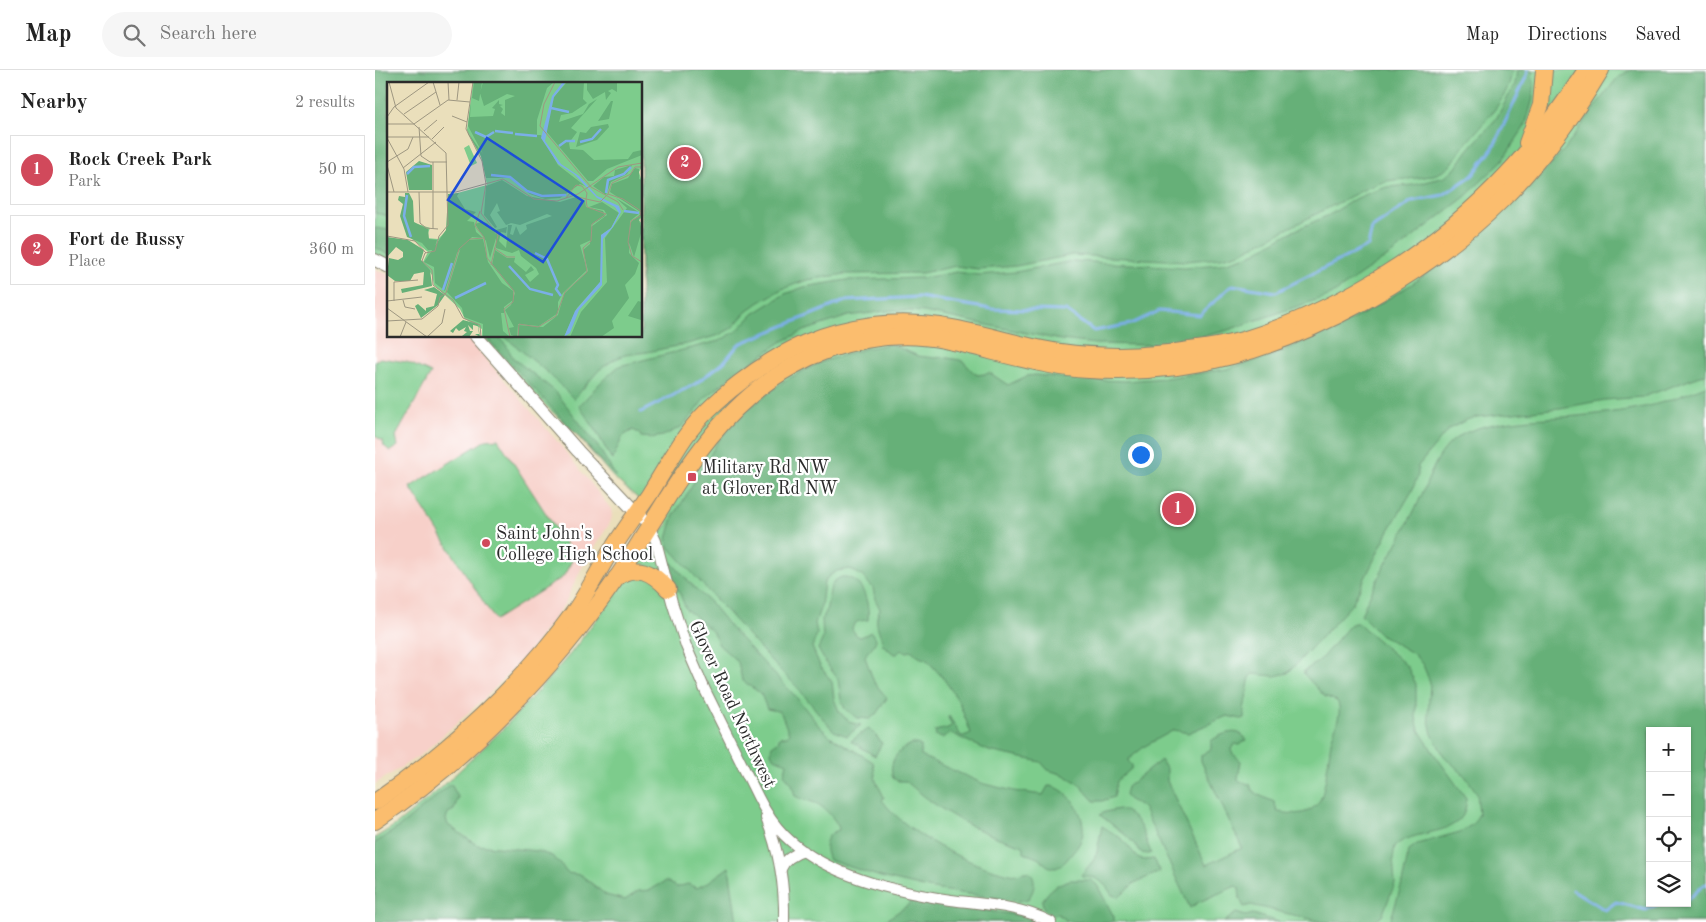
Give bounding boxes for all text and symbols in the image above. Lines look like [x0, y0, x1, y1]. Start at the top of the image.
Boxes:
search box [102, 12, 452, 57]
icon: search [120, 21, 148, 49]
text: Map [25, 23, 72, 47]
text: Search here [160, 25, 257, 44]
text: Map [1466, 26, 1499, 44]
text: Directions [1527, 26, 1607, 44]
text: Saved [1635, 26, 1681, 44]
inset map [387, 82, 643, 338]
text: Nearby [20, 92, 88, 113]
text: 2 results [295, 95, 355, 111]
pin: 2 [669, 144, 701, 182]
text: Rock Creek Park [68, 151, 212, 170]
text: 1 [32, 162, 42, 178]
text: 50 m [318, 162, 354, 178]
text: Park [68, 174, 101, 190]
text: Fort de Russy [68, 231, 185, 250]
text: 2 [32, 242, 42, 258]
text: 360 m [309, 242, 354, 258]
text: Place [68, 254, 105, 270]
your location [1128, 442, 1154, 468]
place label: Military Rd NW at Glover Rd NW [702, 459, 838, 498]
marker: Military Rd NW at Glover Rd NW [686, 471, 698, 483]
pin: 1 [1162, 490, 1194, 528]
place label: Saint John's College High School [496, 525, 653, 564]
marker: Saint John's College High School [480, 537, 492, 549]
street label: Glover Road Northwest [685, 618, 779, 791]
map controls [1646, 727, 1691, 907]
button: + [1646, 727, 1691, 772]
button: − [1646, 772, 1691, 817]
button: locate [1646, 817, 1691, 862]
button: layers [1646, 862, 1691, 907]

